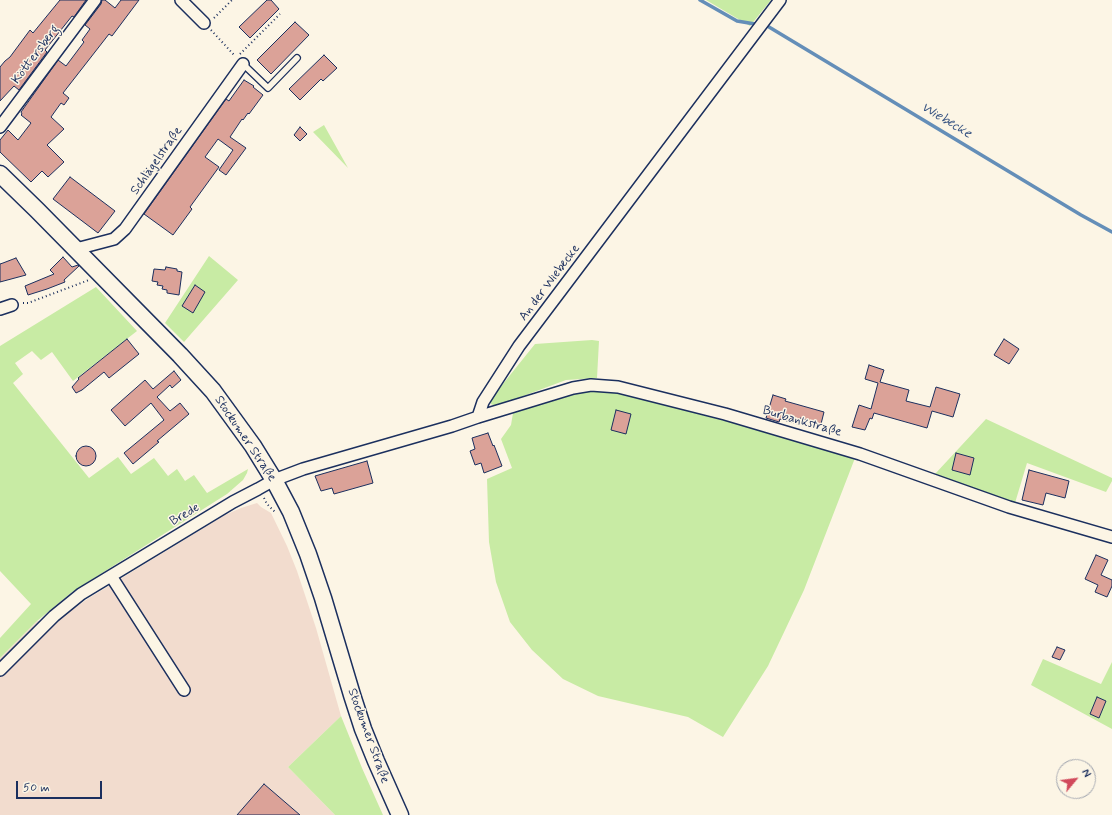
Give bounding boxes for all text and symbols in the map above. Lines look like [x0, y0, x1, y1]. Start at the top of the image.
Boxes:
street label: Köttersberg [9, 22, 63, 88]
water label: Wiebecke [918, 99, 974, 143]
street label: Schlägelstraße [128, 124, 186, 198]
street label: An der Wiebecke [516, 242, 584, 324]
street label: Stockumer Straße [211, 393, 279, 485]
street label: Burbankstraße [761, 403, 843, 441]
street label: Brede [167, 500, 203, 530]
street label: Stockumer Straße [344, 686, 392, 786]
north arrow [1056, 759, 1096, 799]
text: N [1078, 767, 1094, 780]
scale bar [18, 773, 104, 799]
text: 50 m [23, 780, 50, 796]

